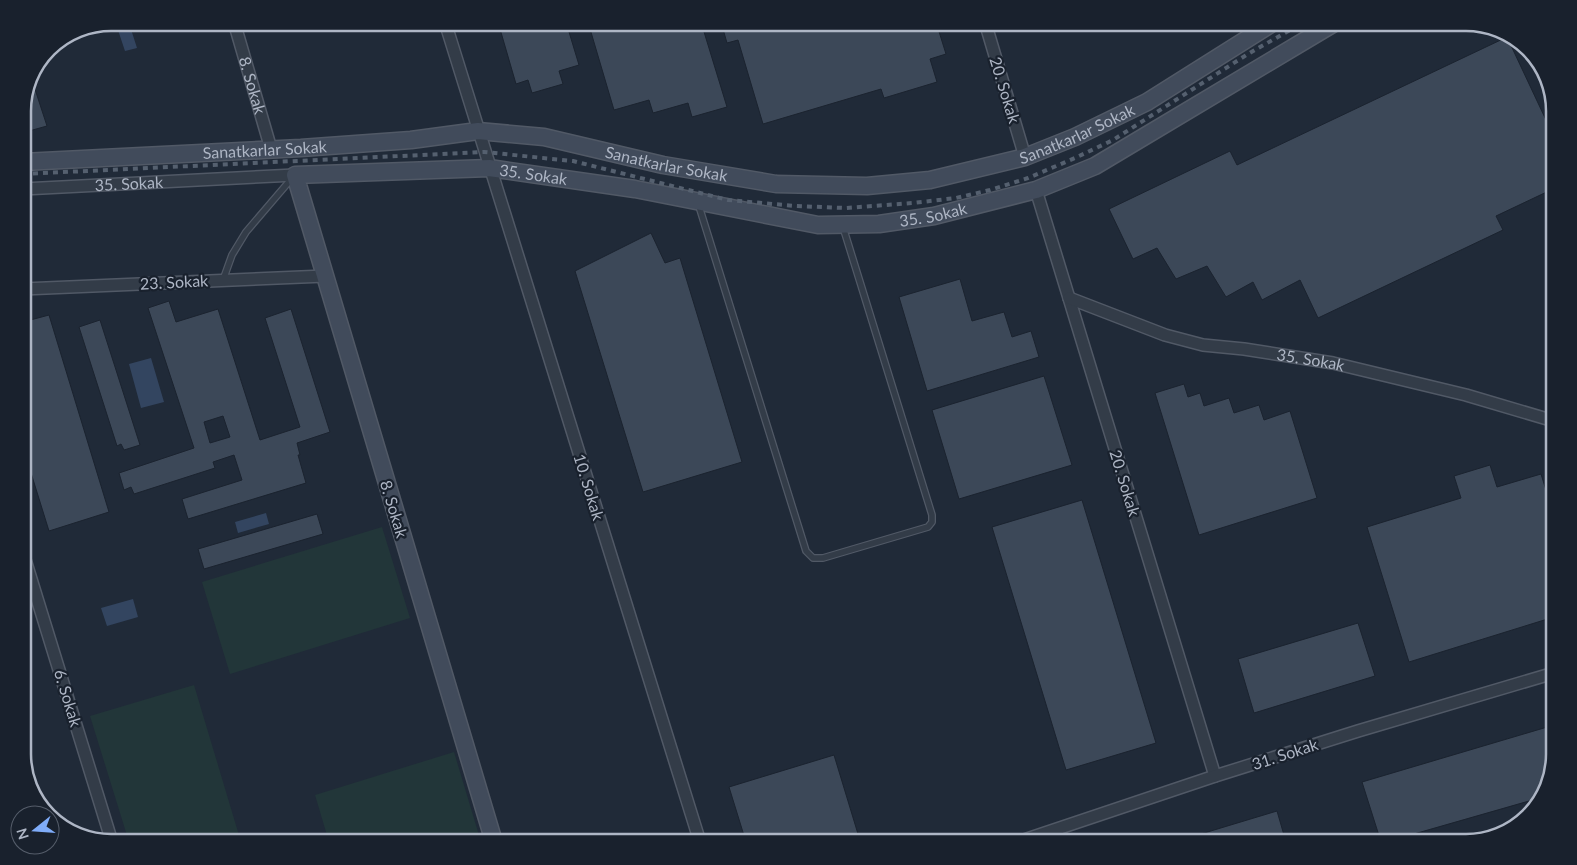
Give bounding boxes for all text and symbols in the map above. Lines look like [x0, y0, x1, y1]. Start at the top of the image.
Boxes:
street label: 8. Sokak [236, 54, 271, 117]
street label: 20. Sokak [986, 54, 1025, 126]
street label: Sanatkarlar Sokak [1017, 99, 1138, 167]
street label: Sanatkarlar Sokak [202, 136, 328, 162]
street label: Sanatkarlar Sokak [604, 142, 730, 185]
street label: 35. Sokak [498, 160, 569, 188]
street label: 35. Sokak [94, 172, 164, 194]
street label: 35. Sokak [898, 198, 969, 230]
street label: 23. Sokak [139, 270, 209, 293]
street label: 35. Sokak [1276, 344, 1348, 375]
street label: 20. Sokak [1106, 447, 1145, 519]
street label: 10. Sokak [570, 451, 609, 523]
street label: 8. Sokak [377, 478, 412, 541]
street label: 6. Sokak [51, 667, 86, 730]
street label: 31. Sokak [1249, 734, 1321, 773]
north arrow [10, 805, 60, 855]
text: N [12, 826, 32, 842]

